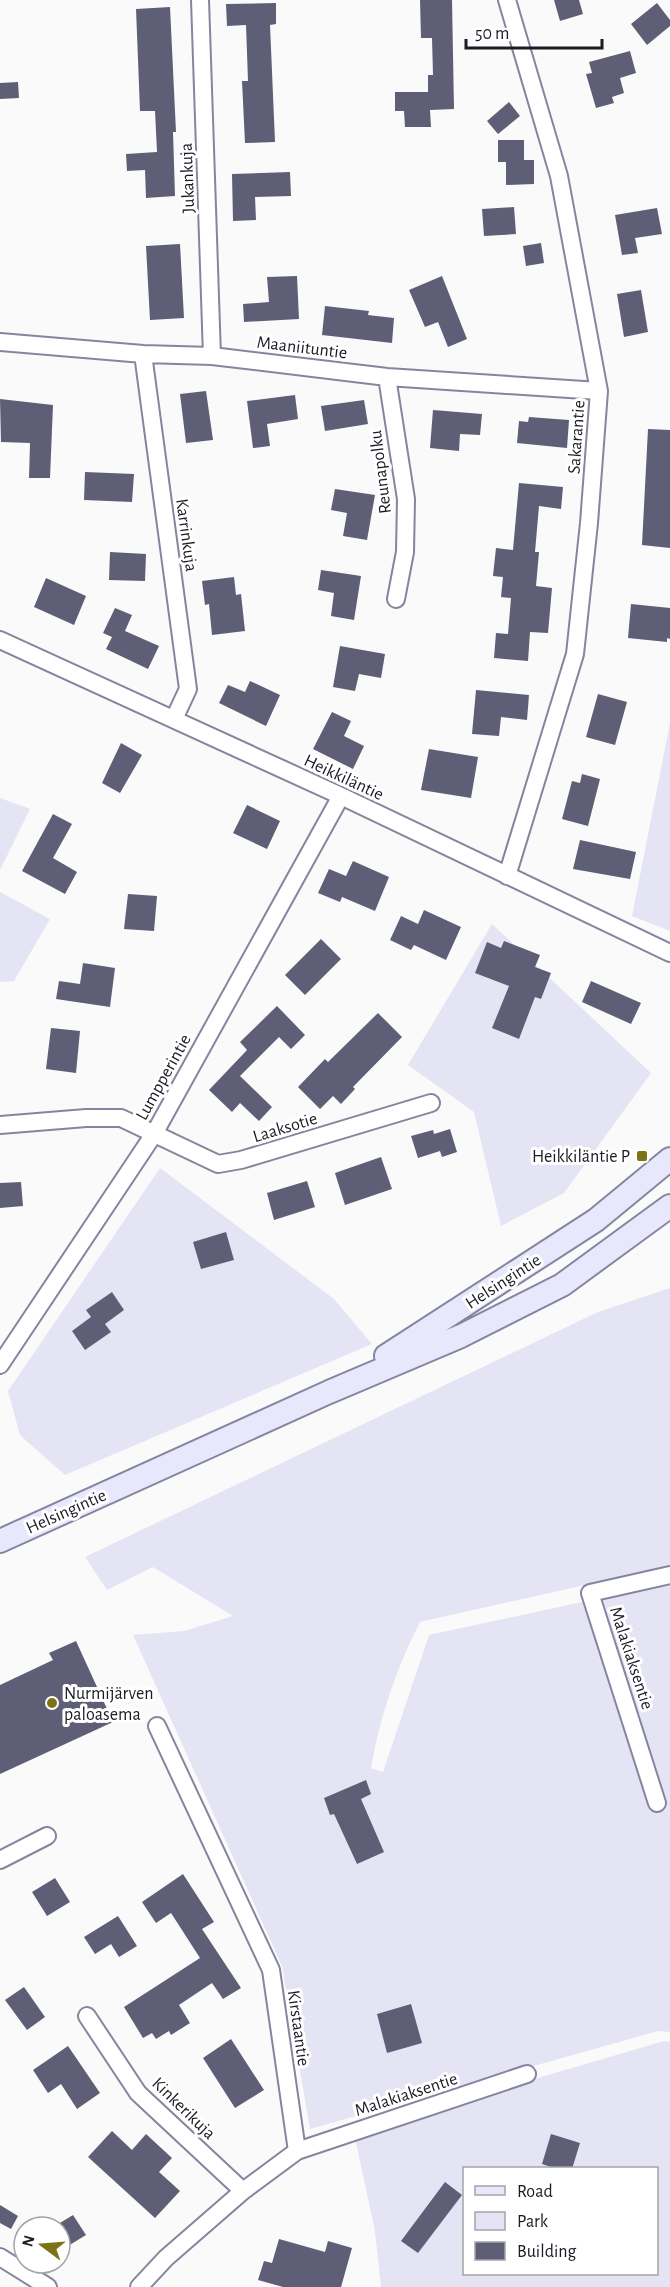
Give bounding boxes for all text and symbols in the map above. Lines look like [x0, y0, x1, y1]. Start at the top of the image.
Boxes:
scale bar [466, 12, 602, 50]
text: 50 m [475, 25, 509, 43]
street label: Jukankuja [178, 143, 198, 213]
street label: Maaniituntie [256, 334, 348, 362]
street label: Sakarantie [565, 400, 589, 475]
street label: Reunapolku [367, 429, 395, 515]
street label: Karrinkuja [172, 497, 200, 573]
street label: Heikkiläntie [301, 752, 386, 804]
street label: Lumpperintie [133, 1031, 195, 1124]
street label: Laaksotie [251, 1110, 320, 1146]
place label: Heikkiläntie P [532, 1148, 630, 1166]
marker: Heikkiläntie P [635, 1149, 649, 1163]
street label: Helsingintie [463, 1251, 544, 1313]
street label: Helsingintie [24, 1486, 109, 1538]
street label: Malakiaksentie [606, 1605, 656, 1712]
place label: Nurmijärven paloasema [64, 1685, 154, 1724]
marker: Nurmijärven paloasema [45, 1696, 59, 1710]
street label: Kirstaantie [284, 1989, 312, 2067]
street label: Malakiaksentie [353, 2070, 460, 2120]
street label: Kinkerikuja [148, 2074, 218, 2143]
legend [463, 2167, 658, 2275]
text: Road [517, 2183, 553, 2201]
text: Park [517, 2213, 549, 2231]
north arrow [12, 2215, 72, 2275]
text: N [19, 2234, 38, 2249]
text: Building [517, 2243, 577, 2261]

